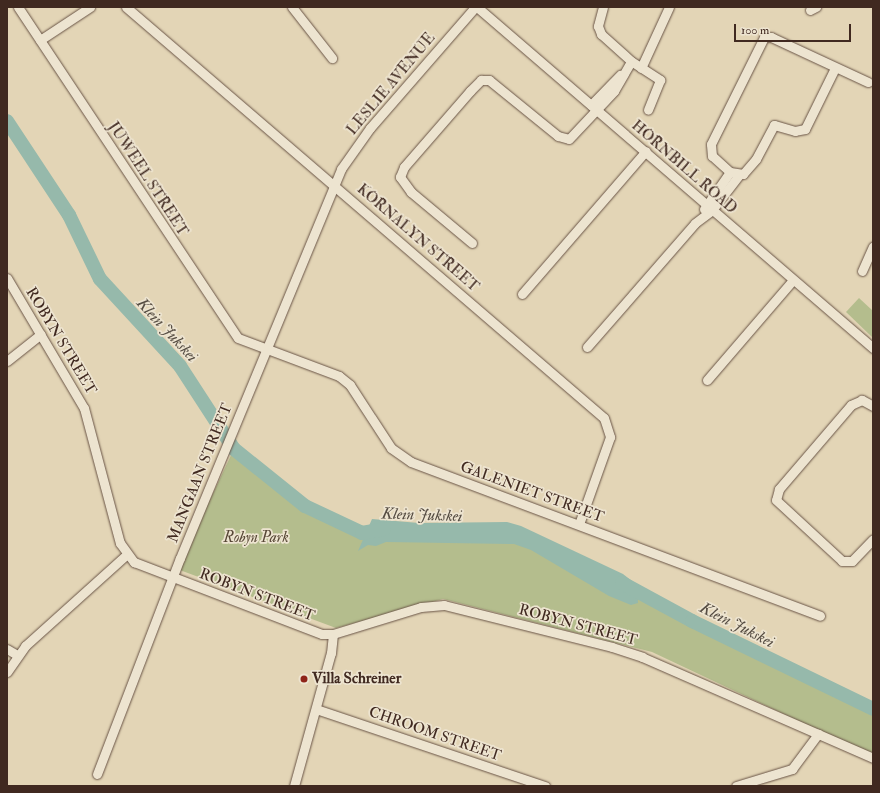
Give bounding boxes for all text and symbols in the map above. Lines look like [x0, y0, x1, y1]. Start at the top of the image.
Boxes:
scale bar [736, 16, 853, 42]
text: 100 m [741, 23, 769, 38]
street label: LESLIE AVENUE [343, 29, 439, 139]
street label: HORNBILL ROAD [628, 116, 740, 218]
street label: JUWEEL STREET [104, 119, 192, 239]
street label: KORNALYN STREET [353, 180, 483, 296]
street label: ROBYN STREET [22, 284, 100, 398]
water label: Klein Jukskei [132, 294, 202, 366]
street label: MANGAAN STREET [164, 401, 236, 545]
street label: GALENIET STREET [458, 458, 606, 526]
water label: Klein Jukskei [381, 504, 463, 526]
park label: Robyn Park [223, 529, 289, 547]
street label: ROBYN STREET [197, 565, 317, 625]
water label: Klein Jukskei [697, 598, 777, 652]
street label: ROBYN STREET [517, 601, 639, 649]
place label: Villa Schreiner [312, 670, 401, 688]
marker: Villa Schreiner [299, 674, 309, 684]
street label: CHROOM STREET [367, 703, 503, 765]

